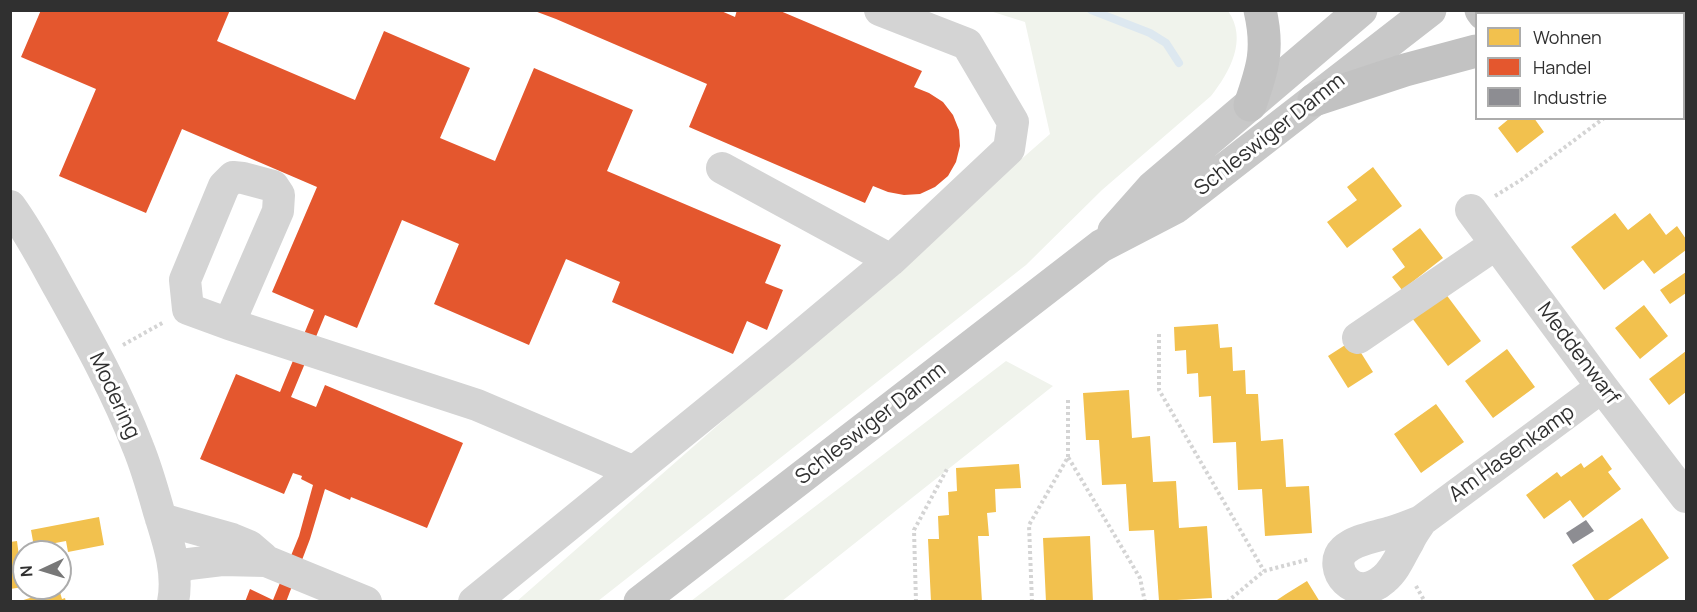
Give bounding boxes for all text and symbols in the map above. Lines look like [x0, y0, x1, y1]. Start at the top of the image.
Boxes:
legend [1475, 12, 1685, 120]
text: Wohnen [1533, 25, 1602, 49]
text: Handel [1533, 55, 1591, 79]
street label: Schleswiger Damm [1190, 69, 1350, 201]
text: Industrie [1533, 85, 1607, 109]
street label: Meddenwarf [1531, 298, 1625, 410]
street label: Modering [83, 349, 145, 443]
street label: Schleswiger Damm [791, 358, 951, 490]
street label: Am Hasenkamp [1444, 400, 1580, 508]
north arrow [12, 540, 72, 600]
text: N [15, 565, 37, 578]

